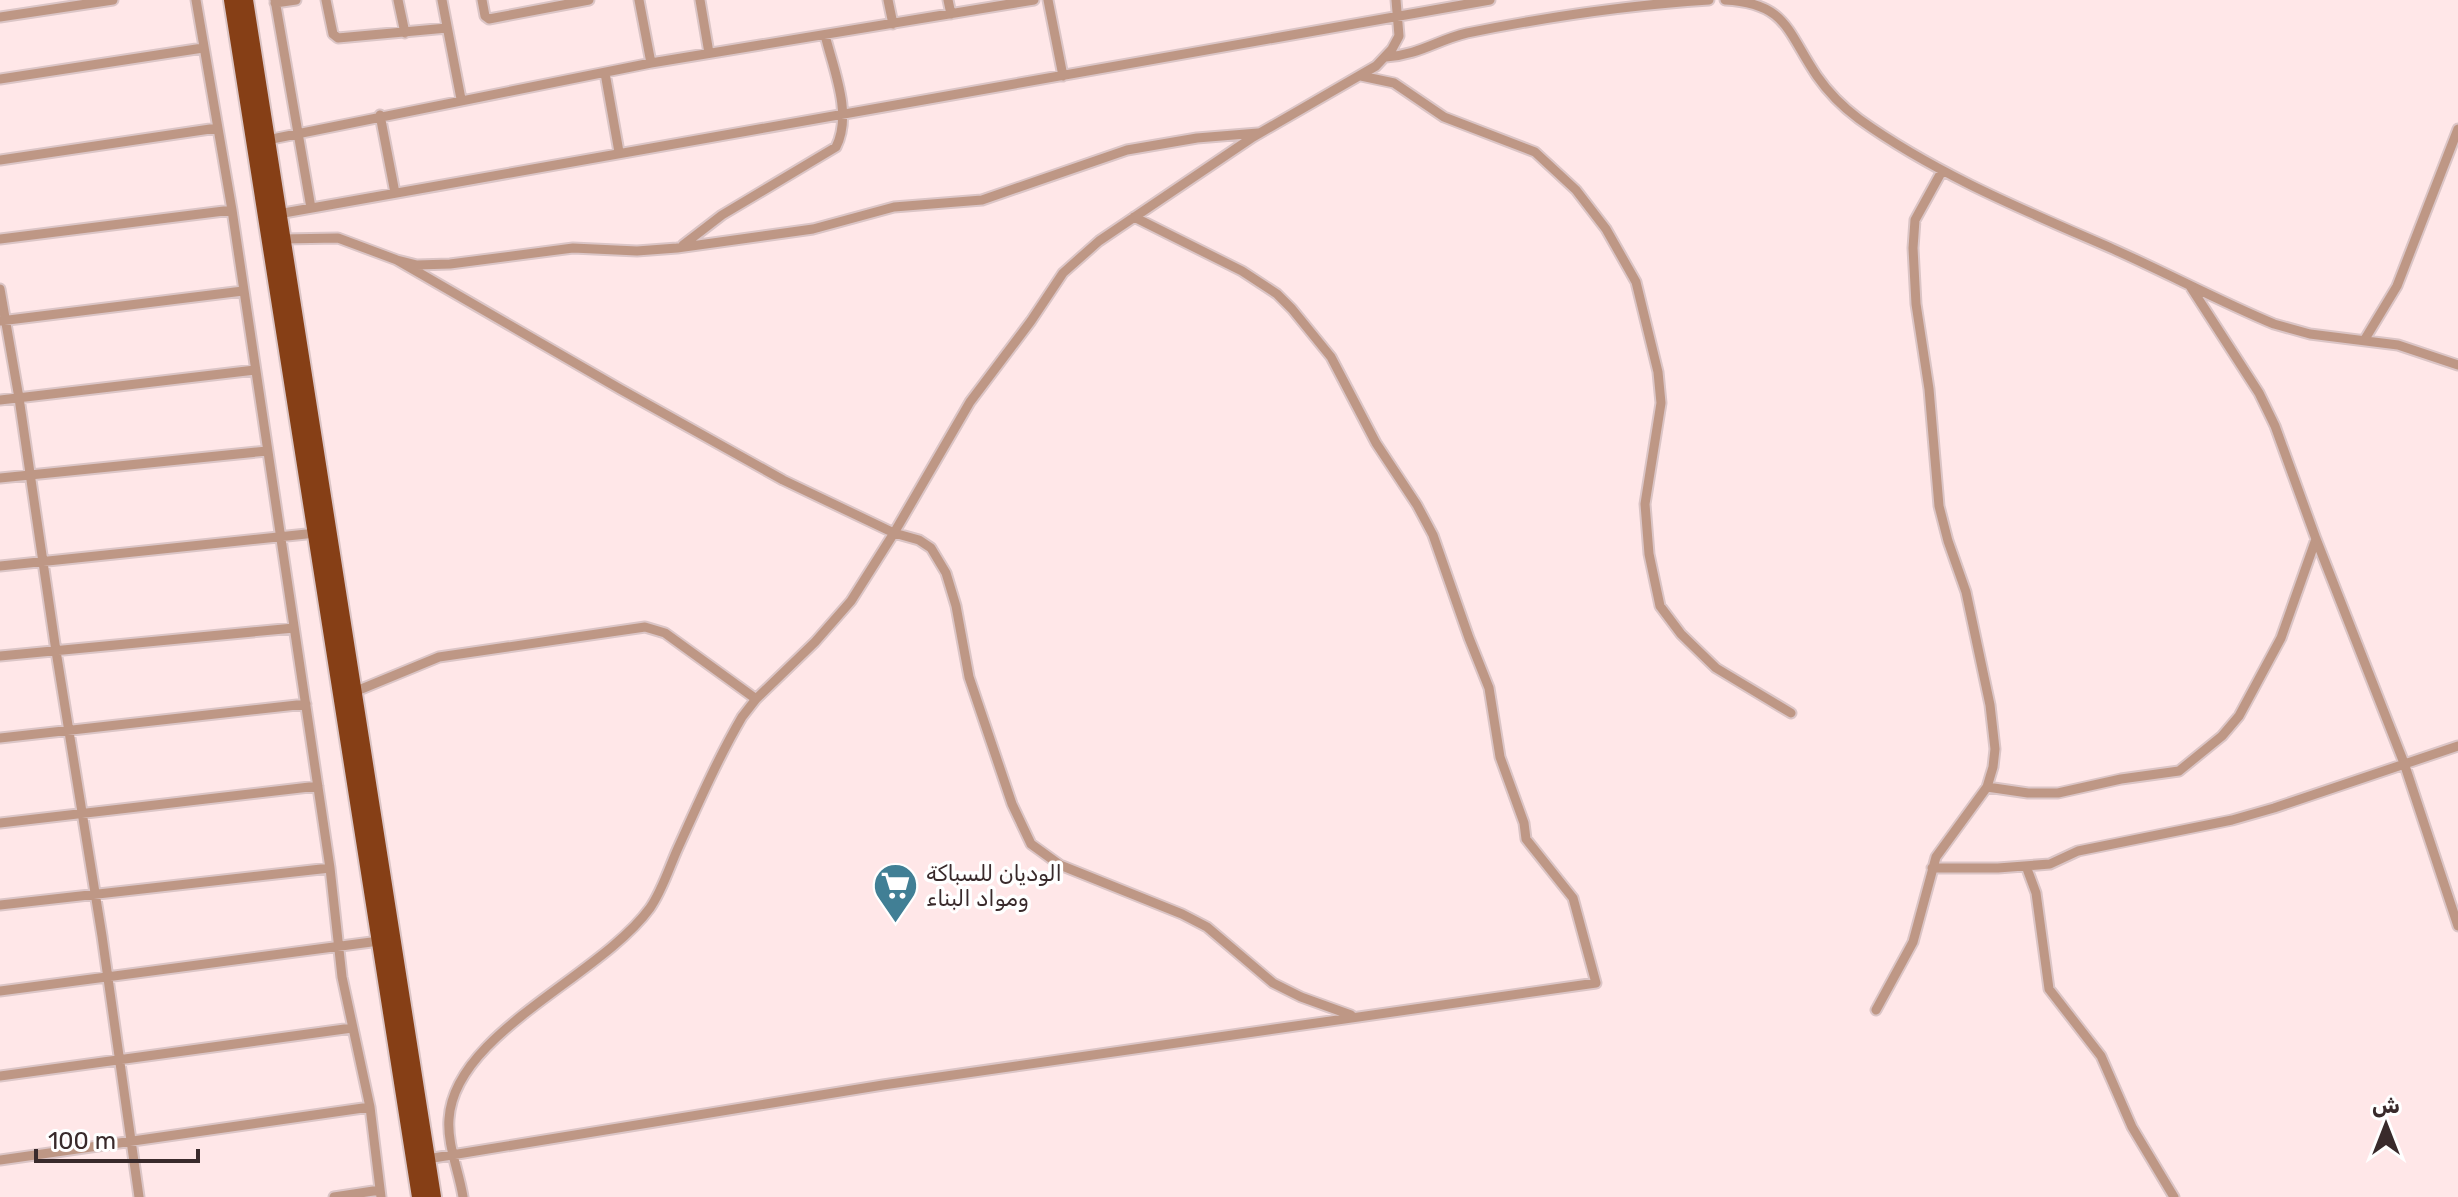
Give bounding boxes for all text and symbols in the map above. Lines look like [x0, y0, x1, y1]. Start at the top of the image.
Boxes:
place label: الوديان للسباكة ومواد البناء [926, 860, 1062, 912]
supermarket icon: الوديان للسباكة ومواد البناء [871, 862, 919, 925]
north arrow [2346, 1085, 2426, 1165]
text: ش [2372, 1092, 2400, 1119]
scale bar [36, 1113, 198, 1163]
text: 100 m [48, 1127, 116, 1155]

